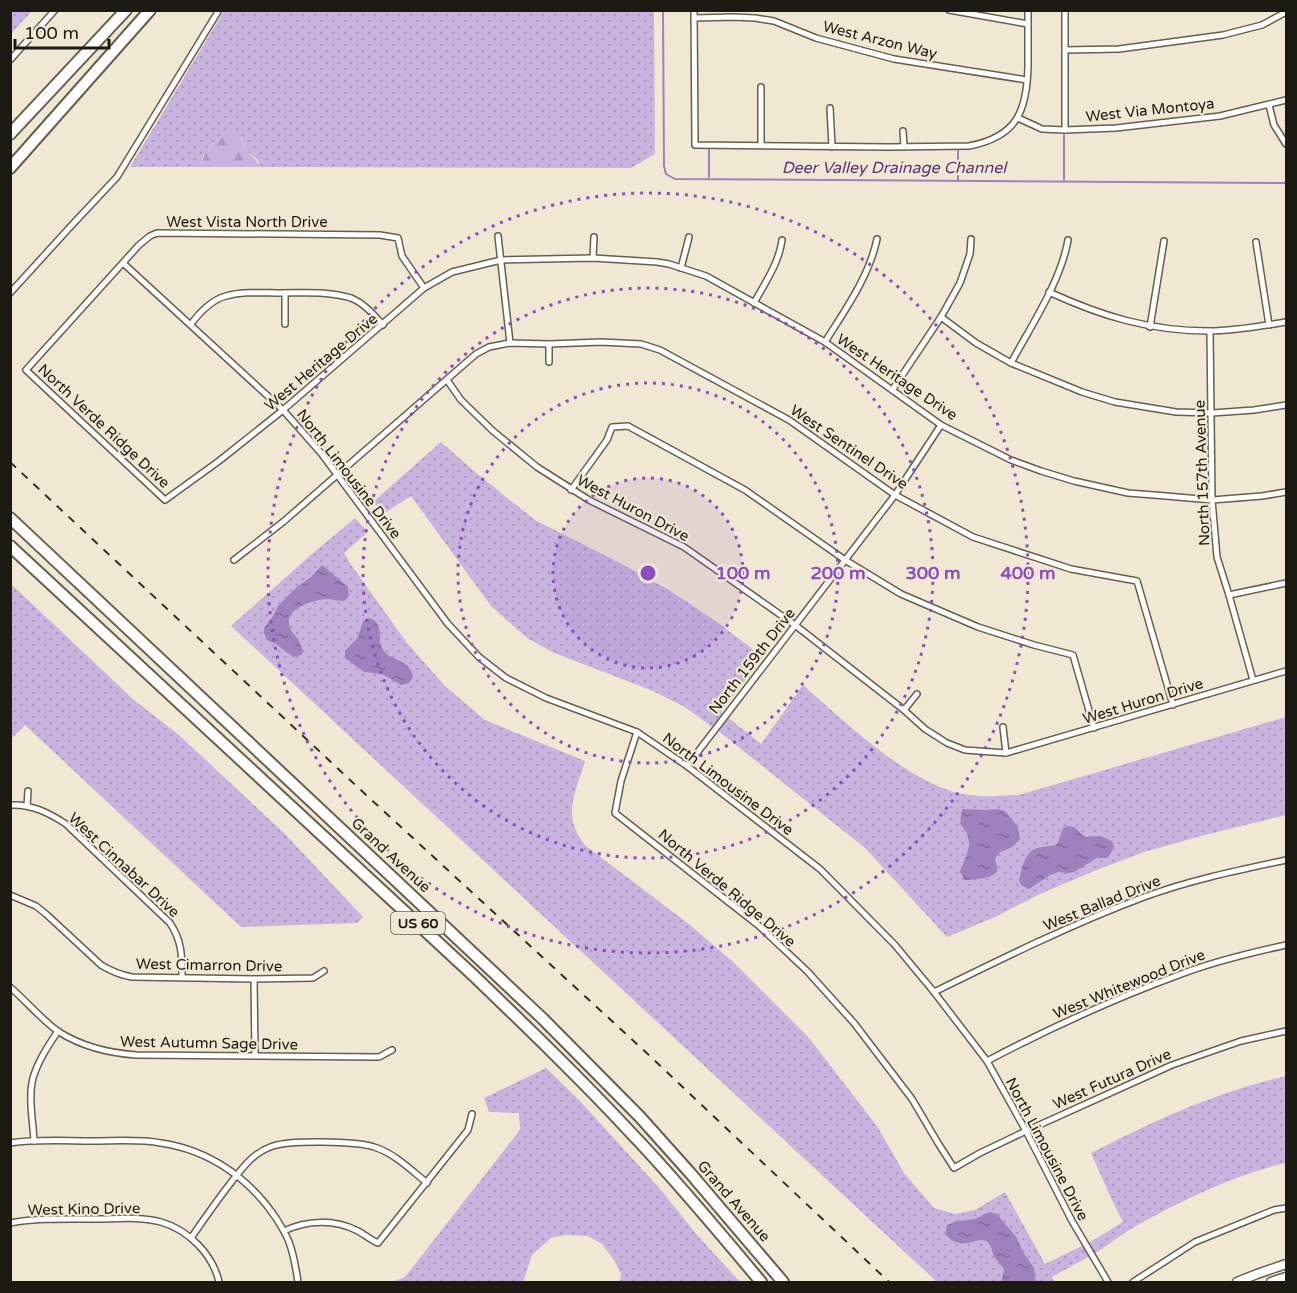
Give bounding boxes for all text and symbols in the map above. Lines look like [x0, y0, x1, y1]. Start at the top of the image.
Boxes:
scale bar [15, 12, 110, 50]
street label: West Arzon Way [821, 17, 939, 63]
text: 100 m [24, 22, 79, 44]
street label: West Via Montoya [1085, 94, 1215, 126]
water label: Deer Valley Drainage Channel [782, 158, 1008, 178]
street label: West Vista North Drive [166, 213, 328, 231]
street label: West Heritage Drive [261, 310, 381, 414]
street label: West Heritage Drive [833, 330, 961, 424]
street label: North Verde Ridge Drive [34, 360, 174, 492]
street label: North 157th Avenue [1190, 400, 1214, 546]
street label: West Sentinel Drive [787, 401, 911, 493]
street label: North Limousine Drive [293, 406, 405, 542]
street label: West Huron Drive [574, 471, 692, 545]
text: 100 m [715, 562, 771, 584]
text: 200 m [810, 562, 866, 584]
text: 300 m [905, 562, 961, 584]
text: 400 m [1000, 562, 1056, 584]
centre of rings [638, 563, 658, 583]
street label: North 159th Drive [705, 604, 799, 718]
street label: West Huron Drive [1081, 674, 1205, 728]
street label: North Limousine Drive [659, 729, 797, 839]
street label: West Cinnabar Drive [65, 809, 183, 921]
street label: Grand Avenue [348, 814, 434, 896]
street label: North Verde Ridge Drive [655, 825, 799, 951]
street label: West Ballad Drive [1041, 871, 1163, 935]
road number: US 60 [391, 912, 445, 934]
street label: West Whitewood Drive [1050, 945, 1208, 1023]
street label: West Cimarron Drive [136, 955, 282, 975]
street label: West Autumn Sage Drive [120, 1032, 298, 1054]
street label: West Futura Drive [1050, 1045, 1174, 1113]
street label: North Limousine Drive [1002, 1074, 1092, 1224]
street label: Grand Avenue [694, 1157, 774, 1245]
street label: West Kino Drive [28, 1199, 140, 1219]

